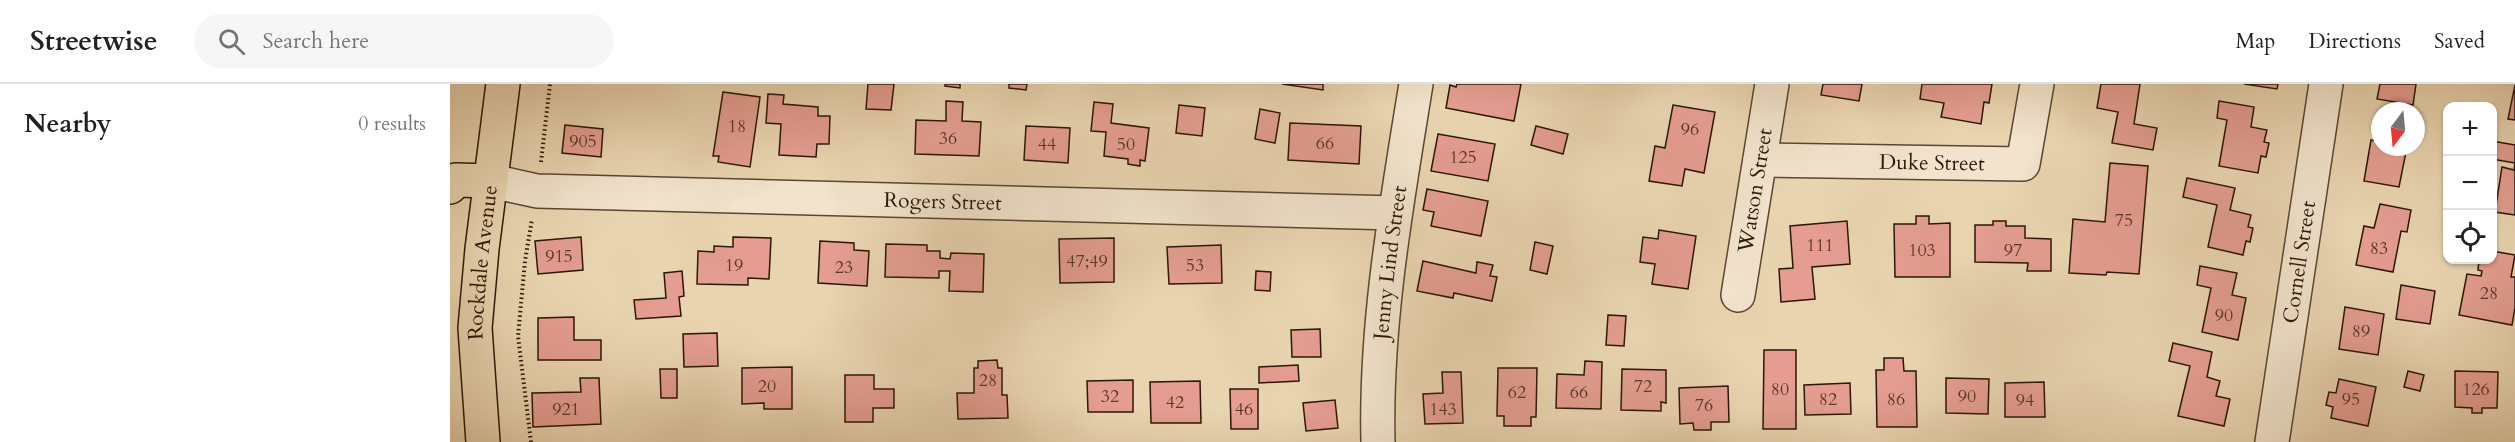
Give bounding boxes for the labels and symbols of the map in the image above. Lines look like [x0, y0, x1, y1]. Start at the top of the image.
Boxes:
north arrow [2371, 102, 2425, 156]
house number: 18 [728, 114, 746, 139]
house number: 96 [1681, 117, 1699, 142]
house number: 36 [939, 126, 957, 151]
street label: Watson Street [1731, 126, 1780, 256]
house number: 905 [569, 129, 597, 154]
house number: 66 [1316, 131, 1334, 156]
house number: 44 [1038, 132, 1056, 157]
house number: 50 [1117, 132, 1135, 157]
house number: 125 [1449, 145, 1477, 170]
street label: Duke Street [1879, 148, 1985, 178]
street label: Rockdale Avenue [461, 183, 505, 341]
street label: Jenny Lind Street [1367, 183, 1415, 344]
street label: Rogers Street [883, 186, 1003, 218]
street label: Cornell Street [2276, 199, 2323, 325]
house number: 75 [2115, 208, 2133, 233]
house number: 111 [1806, 233, 1834, 258]
house number: 83 [2370, 236, 2388, 261]
house number: 103 [1908, 238, 1936, 263]
house number: 97 [2004, 238, 2022, 263]
house number: 915 [545, 244, 573, 269]
house number: 47;49 [1066, 249, 1108, 274]
house number: 19 [725, 253, 743, 278]
house number: 53 [1186, 253, 1204, 278]
house number: 23 [835, 255, 853, 280]
house number: 28 [2480, 281, 2498, 306]
house number: 90 [2215, 303, 2233, 328]
house number: 89 [2352, 319, 2370, 344]
house number: 28 [979, 368, 997, 393]
house number: 20 [758, 374, 776, 399]
house number: 72 [1634, 374, 1652, 399]
house number: 80 [1771, 377, 1789, 402]
house number: 126 [2462, 377, 2490, 402]
house number: 62 [1508, 380, 1526, 405]
house number: 66 [1570, 380, 1588, 405]
house number: 32 [1101, 384, 1119, 409]
house number: 90 [1958, 384, 1976, 409]
house number: 82 [1819, 387, 1837, 412]
house number: 86 [1887, 387, 1905, 412]
house number: 95 [2342, 387, 2360, 412]
house number: 94 [2016, 388, 2034, 413]
house number: 42 [1166, 390, 1184, 415]
house number: 76 [1695, 393, 1713, 418]
house number: 921 [552, 397, 580, 422]
house number: 46 [1235, 397, 1253, 422]
house number: 143 [1429, 397, 1457, 422]

